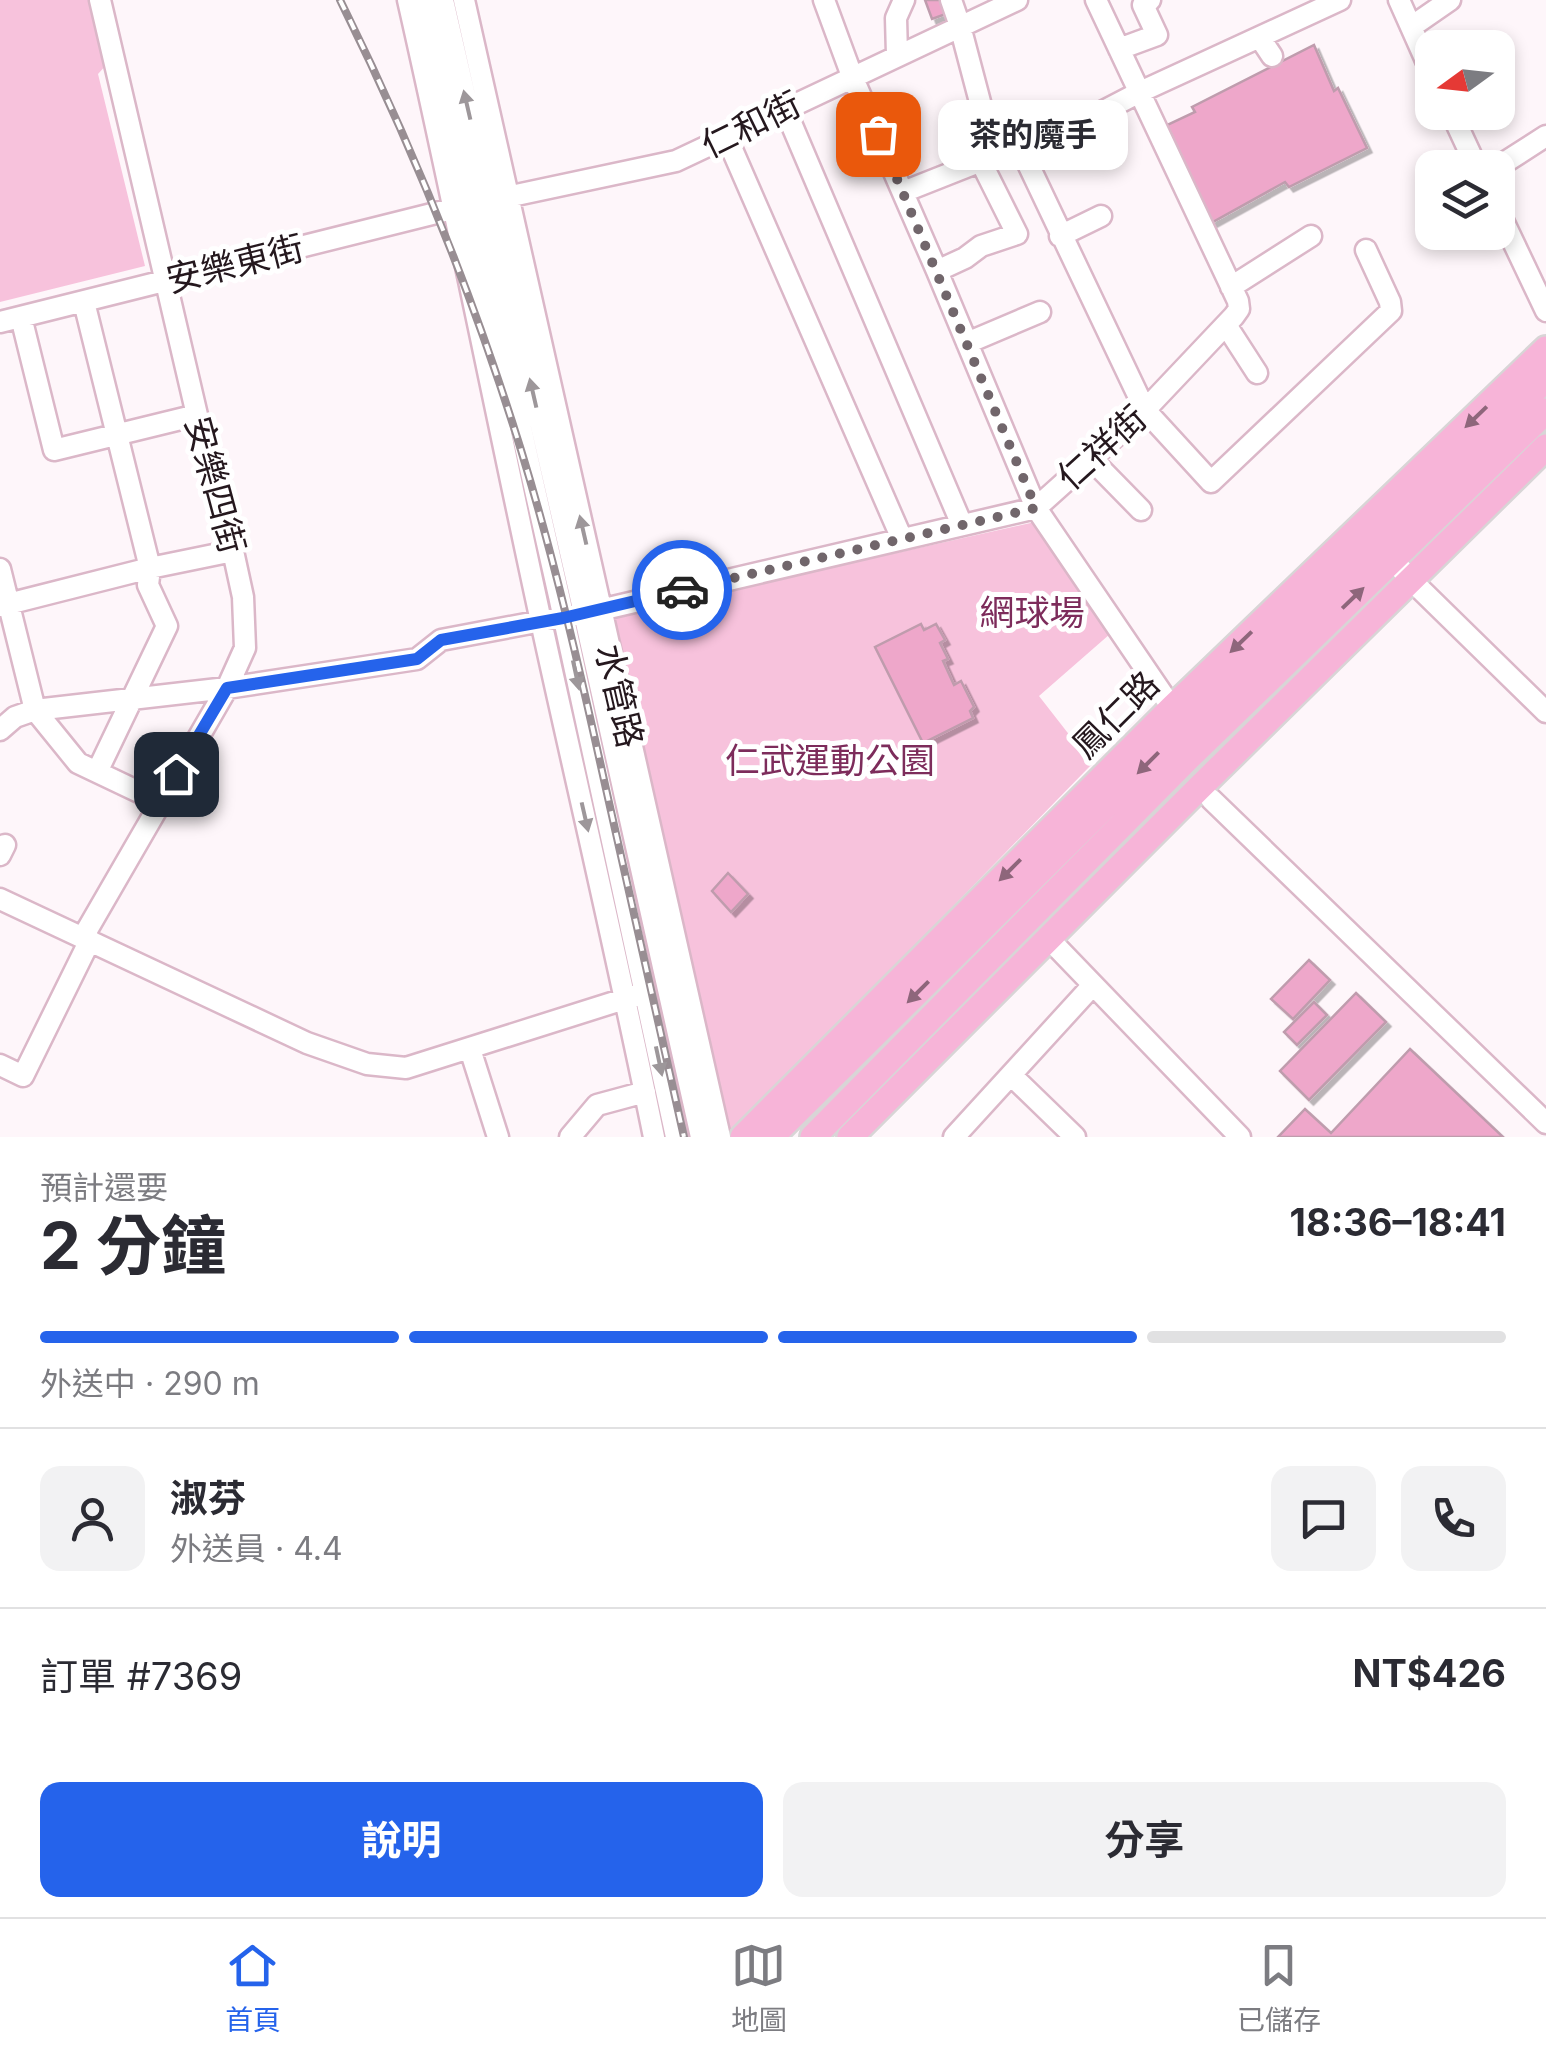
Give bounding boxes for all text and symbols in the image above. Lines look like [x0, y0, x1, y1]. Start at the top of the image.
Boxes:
north arrow [1415, 30, 1515, 130]
map controls [1415, 30, 1515, 250]
street label: 仁和街 [694, 82, 807, 166]
one-way arrow [459, 89, 474, 120]
pin [836, 92, 921, 177]
callout: 茶的魔手 [938, 99, 1128, 169]
icon: bag [851, 107, 906, 162]
text: 茶的魔手 [969, 115, 1097, 154]
button: layers [1415, 150, 1515, 250]
street label: 安樂東街 [162, 226, 308, 300]
one-way arrow [525, 377, 540, 408]
street label: 仁祥街 [1048, 397, 1154, 498]
one-way arrow [1464, 405, 1488, 428]
street label: 安樂四街 [178, 412, 254, 558]
one-way arrow [575, 514, 591, 545]
courier [632, 540, 732, 640]
icon: car [655, 563, 710, 618]
one-way arrow [1340, 587, 1364, 610]
park label: 網球場 [979, 591, 1085, 633]
one-way arrow [1229, 630, 1253, 653]
street label: 水管路 [588, 640, 652, 752]
one-way arrow [568, 660, 584, 691]
street label: 鳳仁路 [1063, 662, 1167, 766]
pin [134, 732, 219, 817]
park label: 仁武運動公園 [725, 739, 935, 781]
icon: home [149, 747, 204, 802]
one-way arrow [1137, 750, 1161, 774]
one-way arrow [578, 802, 594, 833]
one-way arrow [998, 858, 1022, 882]
one-way arrow [906, 979, 930, 1003]
one-way arrow [652, 1046, 668, 1077]
text: 預計還要 [40, 1168, 168, 1207]
text: 18:36–18:41 [1290, 1199, 1506, 1245]
text: 2 分鐘 [40, 1206, 226, 1285]
text: 外送中 · 290 m [40, 1364, 260, 1403]
button: person [40, 1466, 145, 1571]
button: chat [1271, 1466, 1376, 1571]
button: phone [1401, 1466, 1506, 1571]
text: 淑芬 [170, 1475, 246, 1521]
text: 外送員 · 4.4 [170, 1529, 343, 1568]
text: NT$426 [1352, 1650, 1506, 1696]
text: 訂單 #7369 [40, 1653, 242, 1699]
button: 說明 [40, 1782, 763, 1897]
button: 分享 [783, 1782, 1506, 1897]
tab: 首頁 [225, 1938, 281, 2038]
tab: 地圖 [731, 1938, 787, 2038]
tab: 已儲存 [1237, 1938, 1321, 2038]

